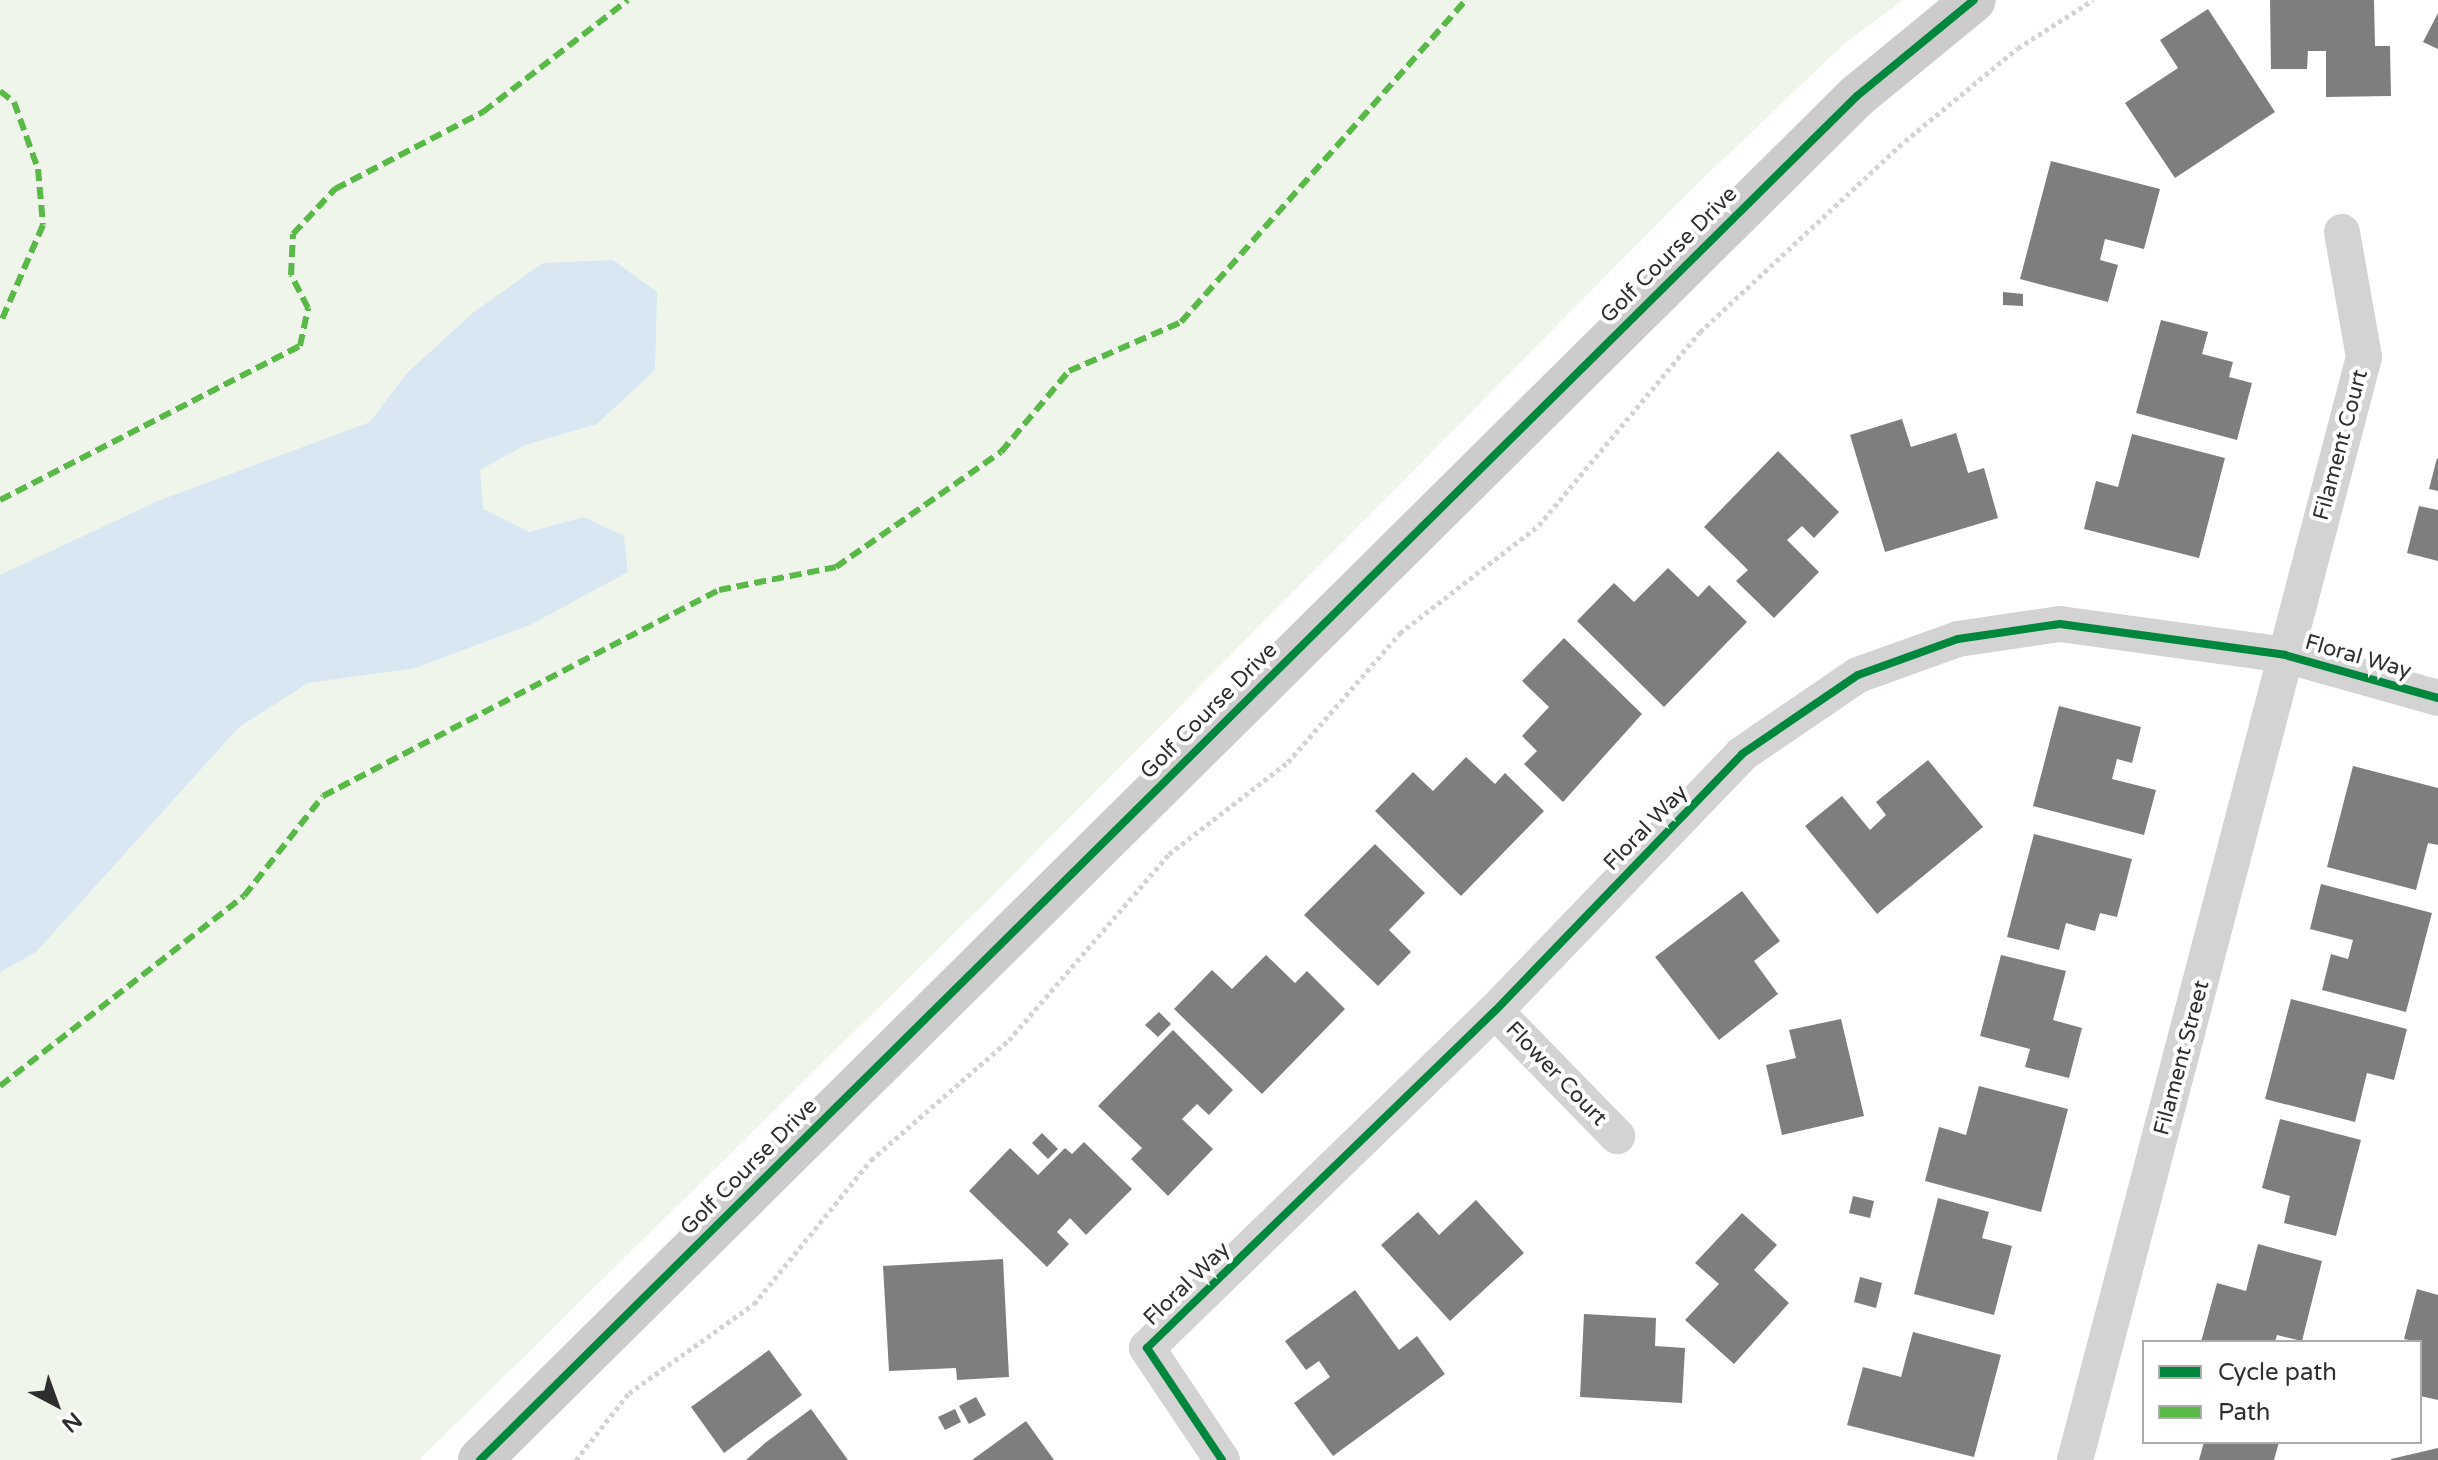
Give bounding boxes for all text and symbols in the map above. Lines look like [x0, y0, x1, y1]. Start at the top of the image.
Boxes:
street label: Golf Course Drive [1595, 181, 1743, 329]
street label: Filament Court [2308, 367, 2374, 523]
street label: Floral Way [2302, 629, 2414, 685]
street label: Golf Course Drive [1135, 637, 1283, 785]
street label: Floral Way [1599, 779, 1693, 877]
street label: Filament Street [2149, 978, 2215, 1138]
street label: Flower Court [1500, 1017, 1612, 1131]
street label: Golf Course Drive [675, 1093, 823, 1241]
street label: Floral Way [1138, 1237, 1236, 1331]
legend [2142, 1340, 2422, 1444]
text: Cycle path [2218, 1358, 2337, 1387]
north arrow [16, 1364, 96, 1444]
text: Path [2218, 1398, 2271, 1427]
text: N [57, 1406, 87, 1438]

